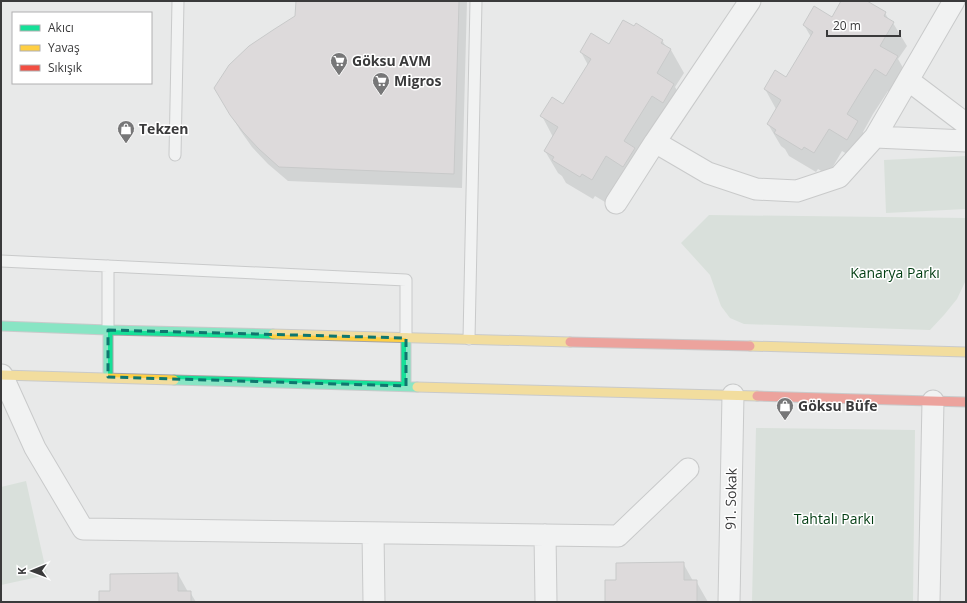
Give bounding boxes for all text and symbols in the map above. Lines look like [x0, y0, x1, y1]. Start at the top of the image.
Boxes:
legend [12, 12, 152, 84]
scale bar [827, 12, 900, 38]
text: 20 m [833, 17, 861, 34]
text: Akıcı [48, 19, 74, 36]
text: Yavaş [48, 39, 80, 56]
supermarket icon: Göksu AVM [329, 51, 349, 76]
place label: Göksu AVM [352, 51, 431, 70]
text: Sıkışık [48, 59, 83, 76]
supermarket icon: Migros [371, 71, 391, 96]
place label: Migros [394, 71, 441, 90]
shop icon: Tekzen [116, 119, 136, 144]
place label: Tekzen [139, 119, 188, 138]
park label: Kanarya Parkı [850, 263, 940, 282]
shop icon: Göksu Büfe [775, 396, 795, 421]
place label: Göksu Büfe [798, 396, 878, 415]
street label: 91. Sokak [720, 467, 741, 530]
park label: Tahtalı Parkı [794, 509, 874, 528]
north arrow [12, 551, 52, 591]
text: K [14, 567, 29, 575]

